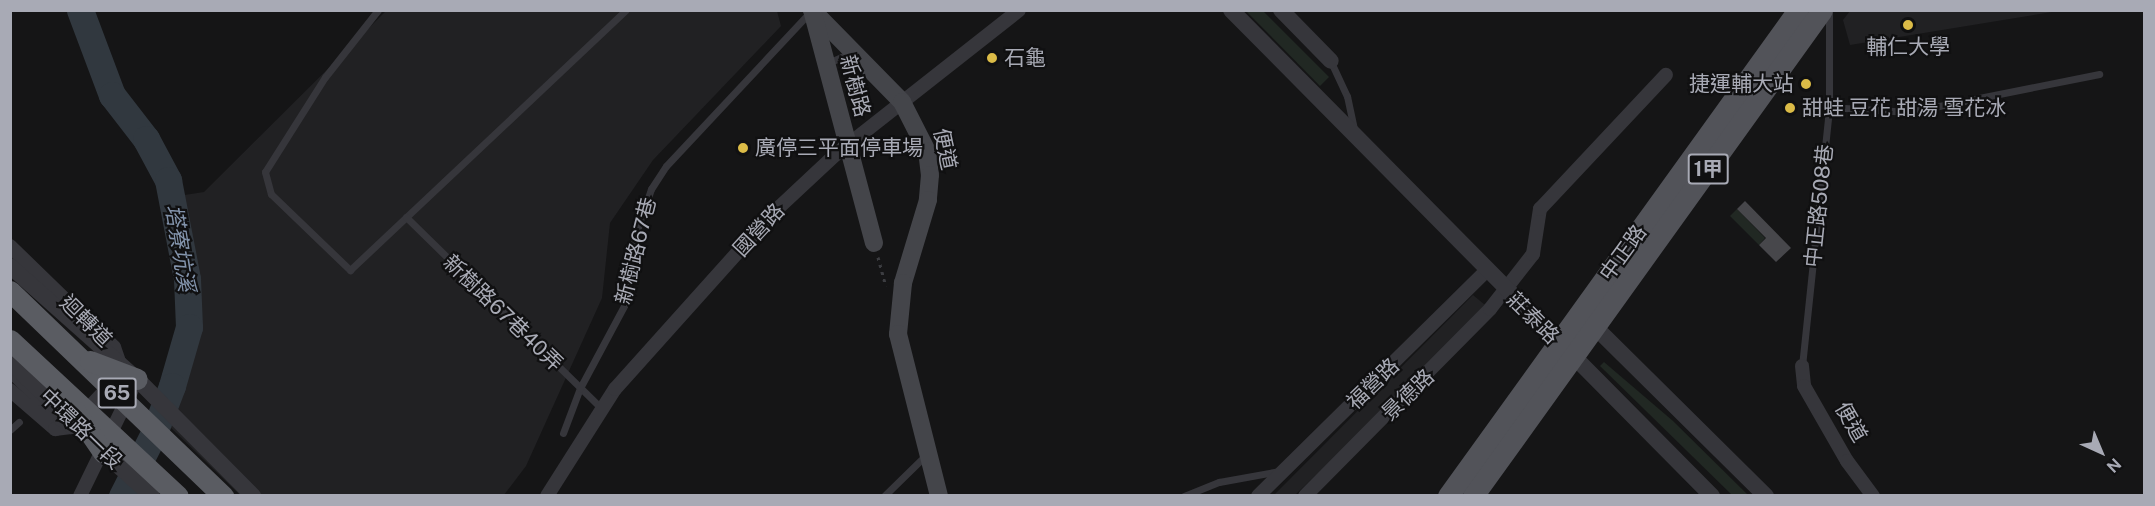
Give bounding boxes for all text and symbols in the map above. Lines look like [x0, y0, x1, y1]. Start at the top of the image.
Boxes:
marker: 輔仁大學 [1901, 18, 1915, 32]
place label: 輔仁大學 [1866, 34, 1950, 60]
place label: 石龜 [1004, 45, 1046, 71]
marker: 石龜 [985, 51, 999, 65]
street label: 新樹路 [835, 52, 875, 120]
place label: 捷運輔大站 [1689, 71, 1794, 97]
marker: 捷運輔大站 [1799, 77, 1813, 91]
place label: 甜蛙 豆花 甜湯 雪花冰 [1802, 95, 2006, 121]
marker: 甜蛙 豆花 甜湯 雪花冰 [1783, 101, 1797, 115]
street label: 便道 [928, 126, 962, 172]
place label: 廣停三平面停車場 [755, 135, 923, 161]
marker: 廣停三平面停車場 [736, 141, 750, 155]
street label: 中正路508巷 [1800, 143, 1838, 269]
road number: 1甲 [1687, 152, 1729, 186]
street label: 新樹路67巷 [611, 195, 661, 307]
street label: 國營路 [728, 198, 790, 262]
water label: 塔寮坑溪 [160, 202, 200, 294]
street label: 中正路 [1594, 220, 1652, 286]
street label: 新樹路67巷40弄 [438, 250, 568, 376]
street label: 莊泰路 [1502, 287, 1564, 349]
street label: 迴轉道 [55, 290, 117, 352]
street label: 福營路 [1342, 353, 1404, 415]
street label: 景德路 [1377, 364, 1439, 426]
road number: 65 [98, 376, 136, 410]
street label: 中環路一段 [34, 383, 128, 475]
street label: 便道 [1830, 398, 1872, 446]
north arrow [2071, 422, 2131, 482]
text: N [2103, 454, 2125, 476]

